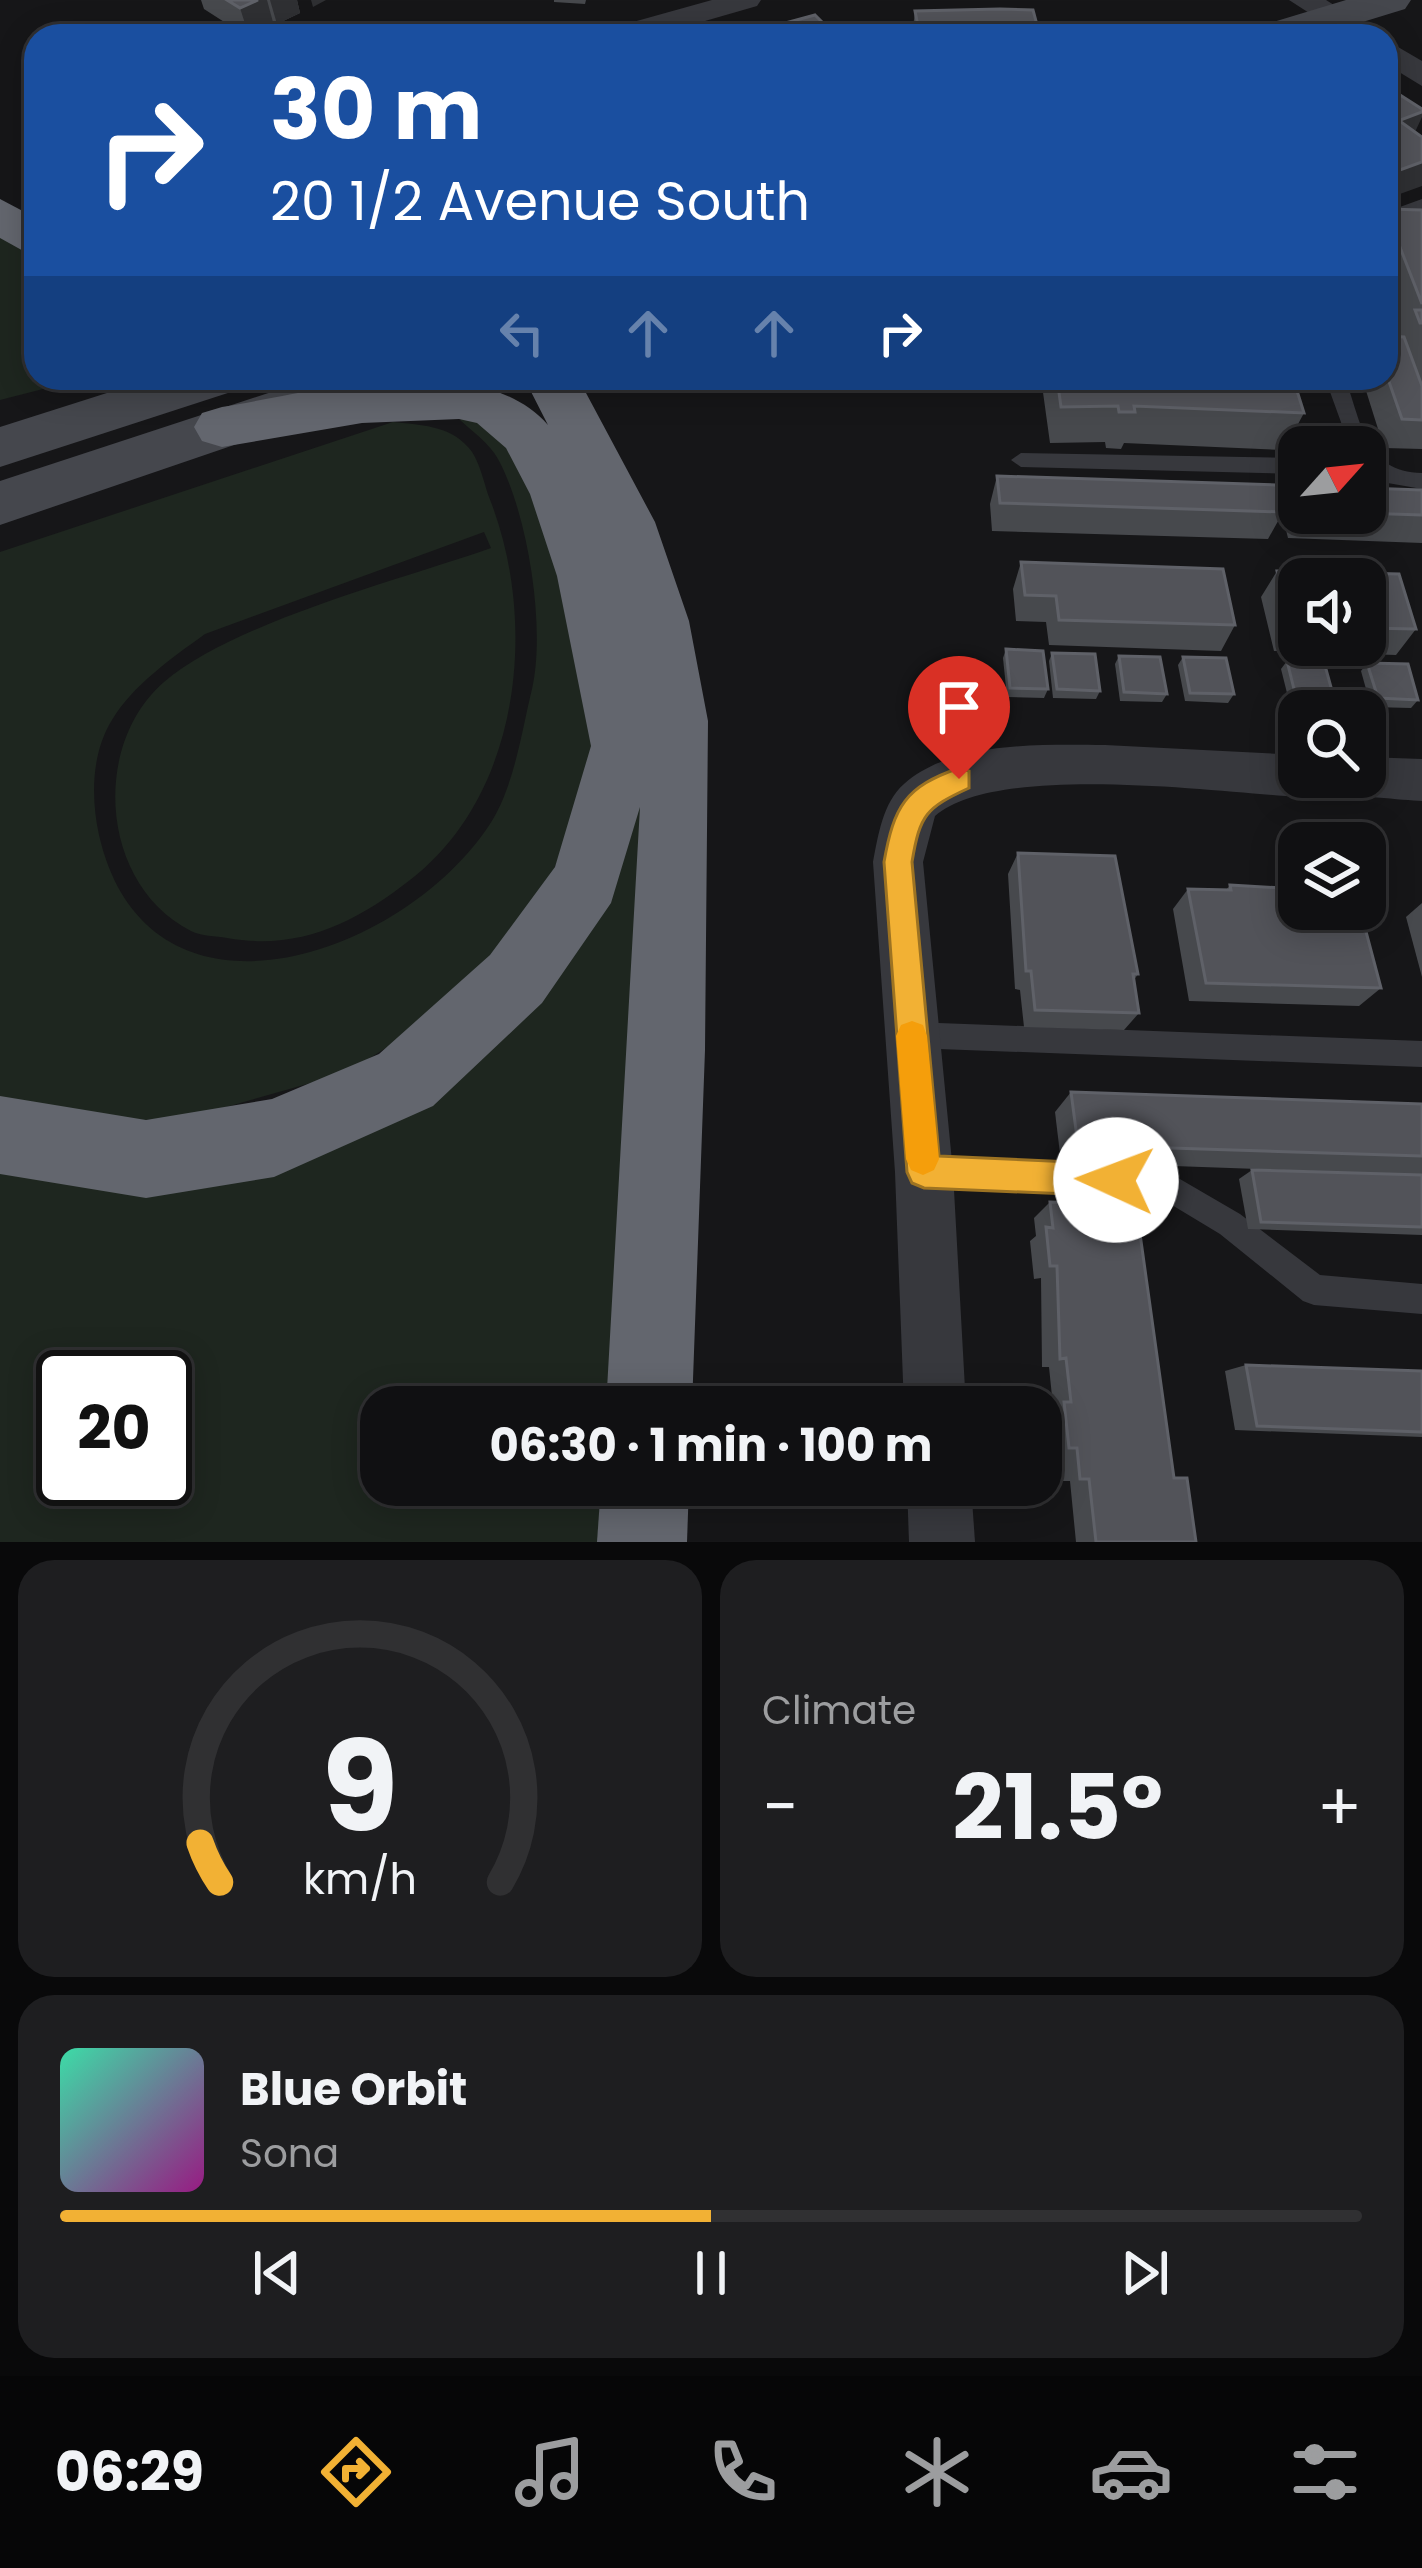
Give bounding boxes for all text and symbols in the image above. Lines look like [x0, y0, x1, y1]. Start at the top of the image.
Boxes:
text: 30 m [270, 51, 482, 168]
icon: right [72, 72, 228, 228]
text: 20 1/2 Avenue South [270, 163, 810, 239]
icon: left [489, 300, 555, 366]
icon: ahead [615, 300, 681, 366]
icon: ahead [741, 300, 807, 366]
icon: right [867, 300, 933, 366]
north arrow [1278, 426, 1386, 534]
map controls [1278, 426, 1386, 930]
button: sound [1278, 558, 1386, 666]
pin [908, 656, 1010, 779]
icon: arrive [926, 674, 992, 740]
button: search [1278, 690, 1386, 798]
button: layers [1278, 822, 1386, 930]
position arrow [1053, 1117, 1179, 1243]
speed limit sign: 20 [36, 1350, 192, 1506]
text: 06:30 · 1 min · 100 m [490, 1414, 932, 1477]
text: Climate [762, 1683, 916, 1738]
text: 9 [322, 1700, 398, 1875]
text: 21.5° [952, 1744, 1163, 1871]
text: − [762, 1761, 798, 1853]
text: + [1317, 1761, 1362, 1853]
text: km/h [303, 1848, 417, 1908]
text: Blue Orbit [240, 2058, 467, 2121]
text: Sona [240, 2126, 339, 2181]
icon: previous [244, 2240, 310, 2306]
icon: pause [678, 2240, 744, 2306]
icon: next [1112, 2240, 1178, 2306]
icon: directions [314, 2430, 398, 2514]
icon: music [508, 2430, 592, 2514]
icon: phone [701, 2430, 785, 2514]
icon: climate [895, 2430, 979, 2514]
icon: car [1089, 2430, 1173, 2514]
icon: filters [1283, 2430, 1367, 2514]
text: 06:29 [55, 2434, 204, 2510]

